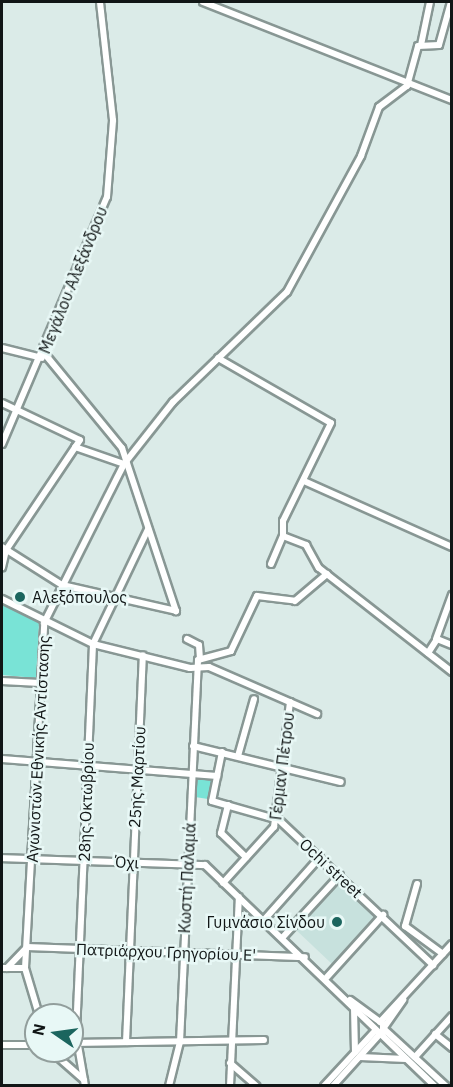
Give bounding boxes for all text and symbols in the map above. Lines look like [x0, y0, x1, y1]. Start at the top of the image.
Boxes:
street label: Μεγάλου Αλεξάνδρου [35, 204, 111, 356]
place label: Αλεξόπουλος [32, 587, 127, 607]
marker: Αλεξόπουλος [13, 590, 27, 604]
street label: Αγωνιστών Εθνικής Αντίστασης [22, 635, 54, 863]
street label: Γέρμαν Πέτρου [266, 711, 298, 821]
street label: 25ης Μαρτίου [125, 726, 149, 828]
street label: 28ης Οκτωβρίου [74, 742, 98, 862]
street label: Κωστή Παλαμά [175, 822, 199, 934]
street label: Ochi street [296, 834, 366, 902]
street label: Όχι [115, 852, 139, 872]
place label: Γυμνάσιο Σίνδου [206, 912, 325, 932]
marker: Γυμνάσιο Σίνδου [330, 915, 344, 929]
street label: Πατριάρχου Γρηγορίου Ε' [76, 939, 256, 965]
north arrow [24, 1003, 84, 1063]
text: N [27, 1022, 49, 1037]

